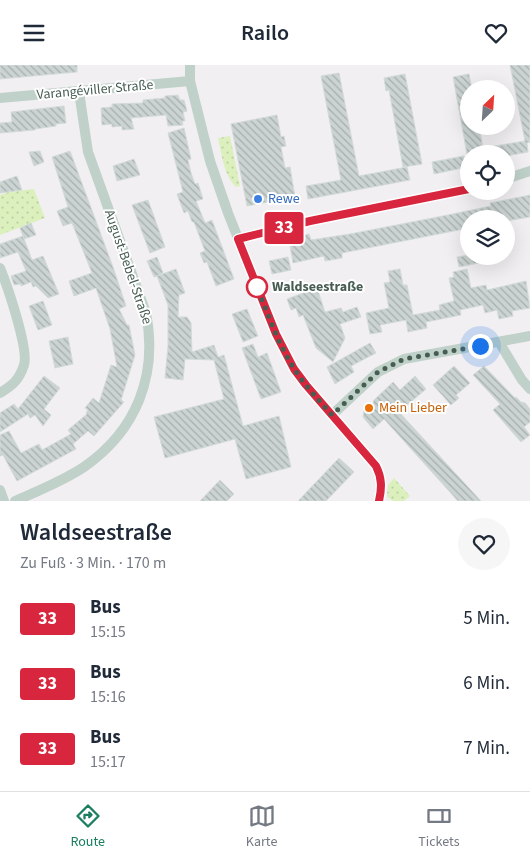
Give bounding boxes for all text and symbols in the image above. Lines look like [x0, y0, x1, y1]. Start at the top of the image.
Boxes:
text: Railo [241, 17, 289, 49]
icon: menu [20, 19, 48, 47]
icon: heart [482, 19, 510, 47]
street label: Varangéviller Straße [36, 75, 154, 105]
north arrow [460, 80, 515, 135]
map controls [460, 80, 515, 265]
button: locate [460, 145, 515, 200]
place label: Rewe [268, 189, 300, 209]
marker: Rewe [252, 193, 264, 205]
street label: August-Bebel-Straße [99, 207, 157, 327]
button: layers [460, 210, 515, 265]
line badge: 33 [262, 212, 306, 244]
text: 33 [274, 215, 294, 240]
marker: Waldseestraße [246, 276, 268, 298]
place label: Waldseestraße [272, 277, 363, 297]
your location [468, 334, 493, 359]
place label: Mein Lieber [379, 398, 447, 418]
marker: Mein Lieber [363, 402, 375, 414]
text: Waldseestraße [20, 515, 172, 550]
button: heart [458, 518, 510, 570]
text: Zu Fuß · 3 Min. · 170 m [20, 552, 166, 574]
text: Bus [90, 594, 121, 621]
text: 5 Min. [463, 605, 510, 632]
text: 33 [38, 606, 57, 631]
text: 15:15 [90, 621, 126, 643]
text: Bus [90, 659, 121, 686]
text: 6 Min. [463, 670, 510, 697]
text: 33 [38, 671, 57, 696]
text: 15:16 [90, 686, 126, 708]
text: Bus [90, 724, 121, 751]
text: 7 Min. [463, 735, 510, 762]
text: 33 [38, 736, 57, 761]
text: 15:17 [90, 751, 126, 773]
tab: Route [70, 802, 105, 852]
tab: Karte [246, 802, 277, 852]
tab: Tickets [418, 802, 460, 852]

